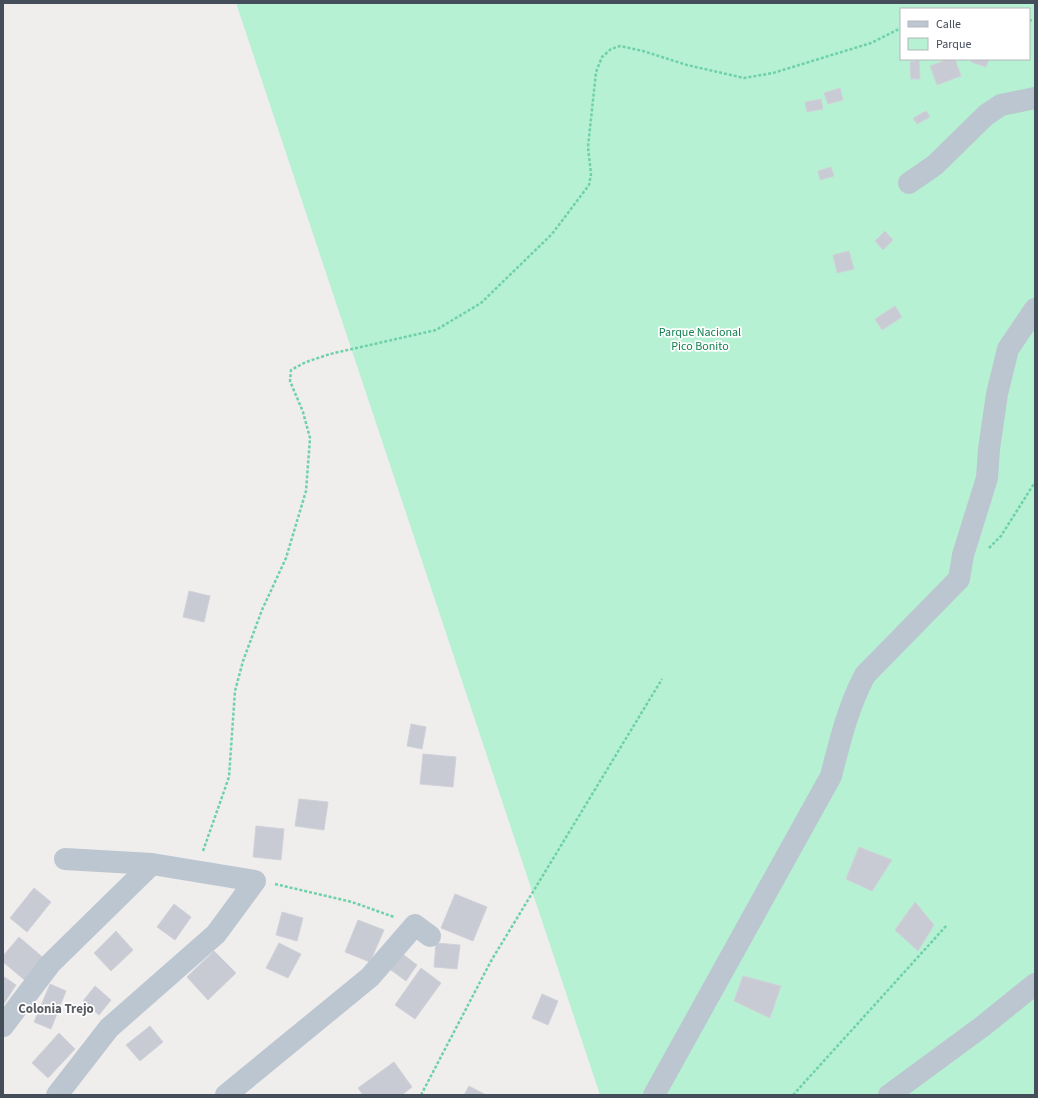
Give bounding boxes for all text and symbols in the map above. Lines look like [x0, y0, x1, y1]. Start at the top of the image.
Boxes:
legend [900, 8, 1030, 60]
text: Calle [936, 16, 961, 33]
text: Parque [936, 36, 972, 53]
park label: Parque Nacional Pico Bonito [659, 324, 741, 355]
district label: Colonia Trejo [18, 1000, 94, 1018]

